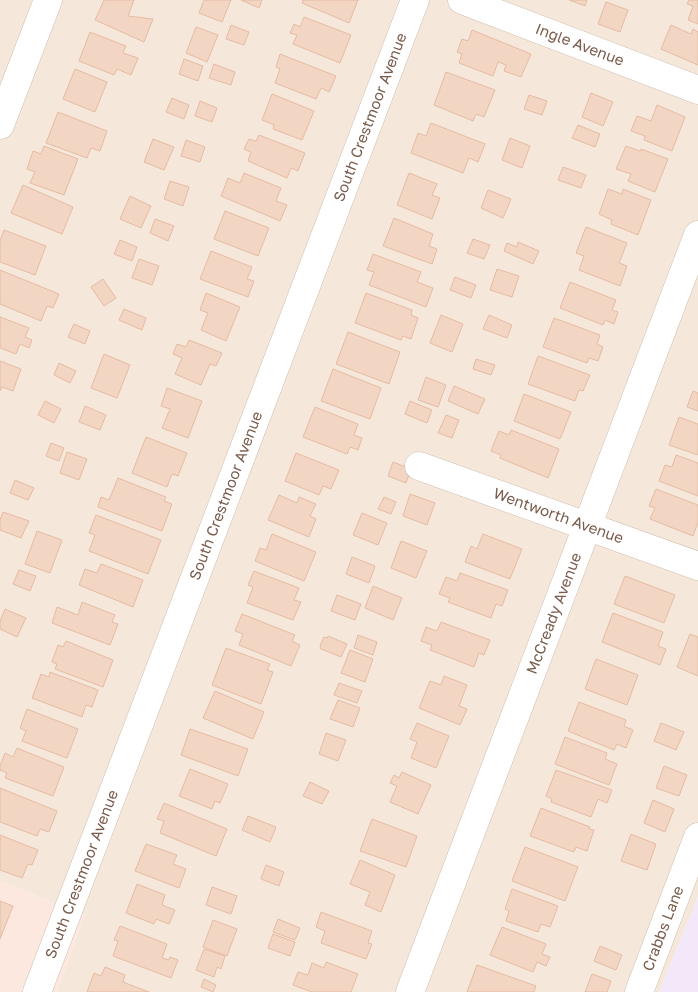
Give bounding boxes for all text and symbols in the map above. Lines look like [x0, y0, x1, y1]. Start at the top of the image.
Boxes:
street label: Ingle Avenue [533, 19, 627, 69]
street label: South Crestmoor Avenue [329, 30, 410, 204]
street label: South Crestmoor Avenue [185, 408, 266, 582]
street label: Wentworth Avenue [491, 483, 626, 547]
street label: McCready Avenue [522, 550, 584, 676]
street label: South Crestmoor Avenue [41, 787, 121, 961]
street label: Crabbs Lane [638, 883, 687, 973]

